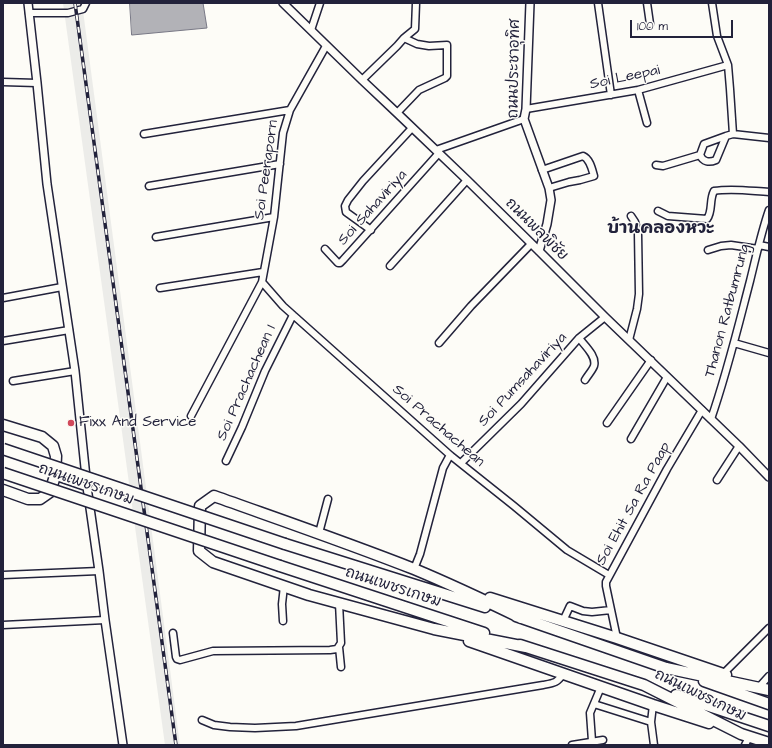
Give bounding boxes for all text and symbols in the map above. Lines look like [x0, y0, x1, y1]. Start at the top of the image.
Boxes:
scale bar [632, 12, 735, 38]
text: 100 m [637, 18, 668, 35]
street label: ถนนประชาอุทิศ [505, 19, 525, 119]
street label: Soi Leepai [588, 62, 662, 94]
street label: Soi Peeraporn [251, 119, 283, 221]
street label: Soi Sahaviriya [334, 167, 412, 249]
street label: ถนนพลพิชัย [501, 195, 571, 265]
district label: บ้านคลองหวะ [607, 219, 715, 239]
street label: Thanon Ratbumrung [702, 242, 754, 380]
street label: Soi Prachachean 1 [213, 322, 281, 444]
street label: Soi Pumsahaviriya [475, 329, 571, 431]
street label: Soi Prachachean [388, 381, 488, 471]
place label: Fixx And Service [79, 414, 196, 432]
marker: Fixx And Service [66, 418, 76, 428]
street label: Soi Ehit Sa Ra Paap [593, 439, 675, 569]
street label: ถนนเพชรเกษม [36, 460, 136, 510]
street label: ถนนเพชรเกษม [343, 564, 443, 612]
street label: ถนนเพชรเกษม [651, 666, 749, 726]

